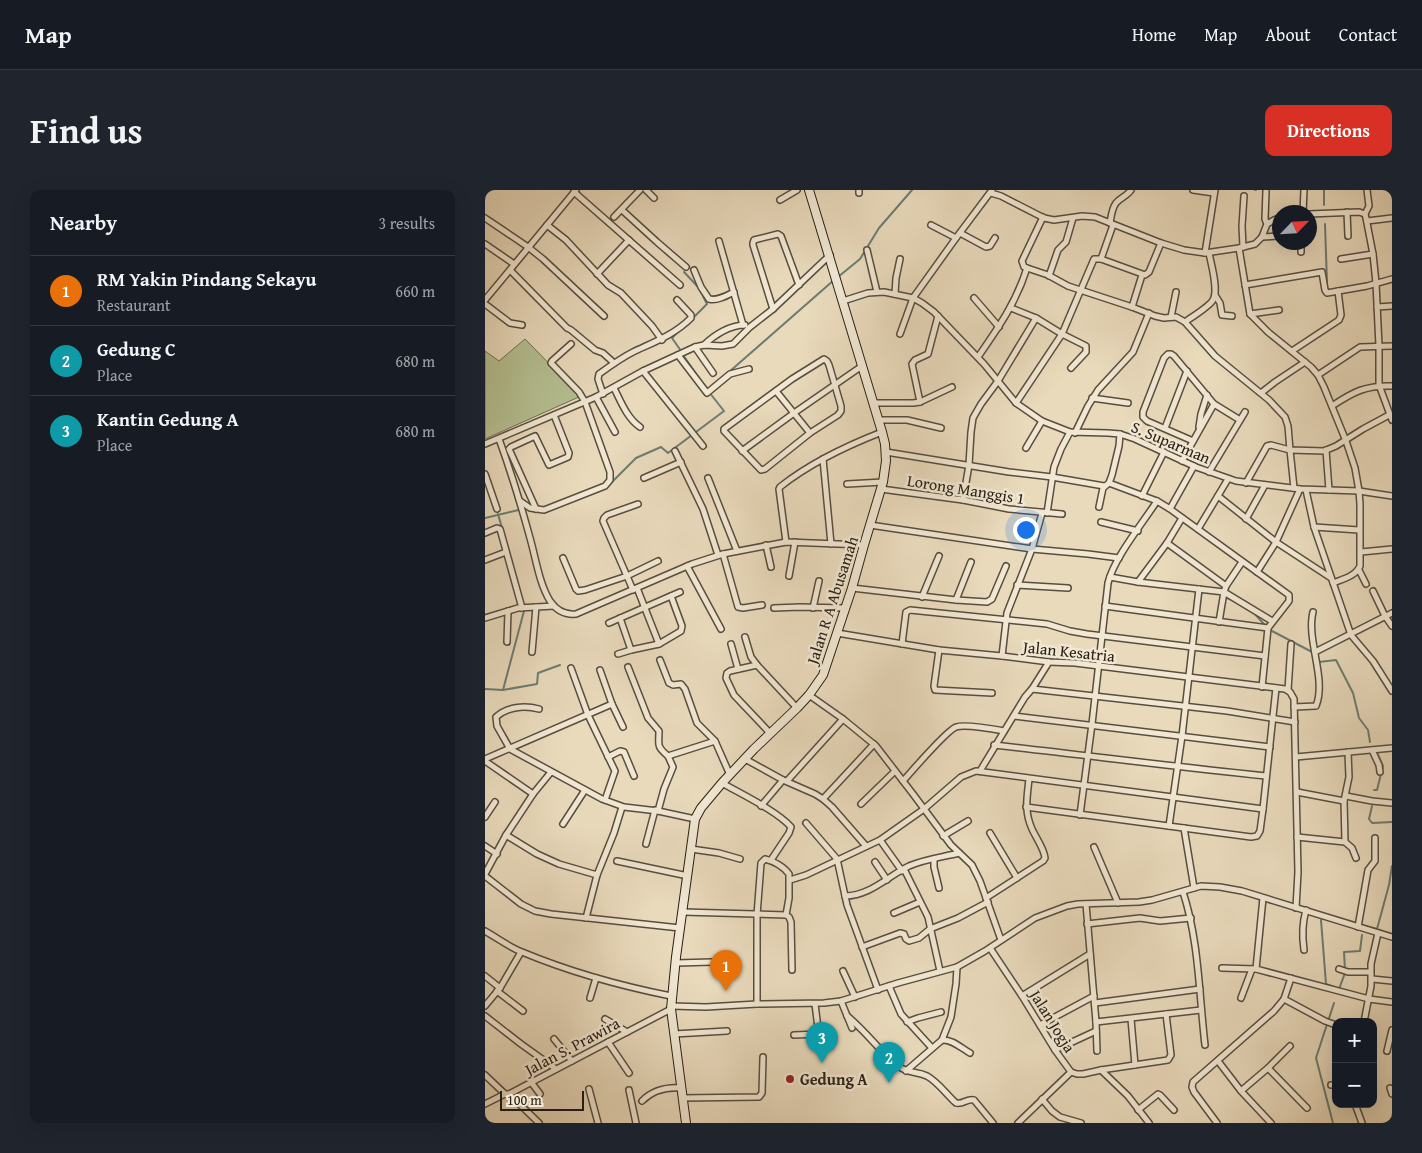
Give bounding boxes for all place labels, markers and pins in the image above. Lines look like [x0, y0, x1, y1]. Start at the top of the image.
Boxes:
pin: 1 [710, 950, 742, 991]
pin: 3 [806, 1022, 838, 1063]
pin: 2 [873, 1042, 905, 1083]
place label: Gedung A [800, 1067, 868, 1091]
marker: Gedung A [784, 1073, 796, 1085]

